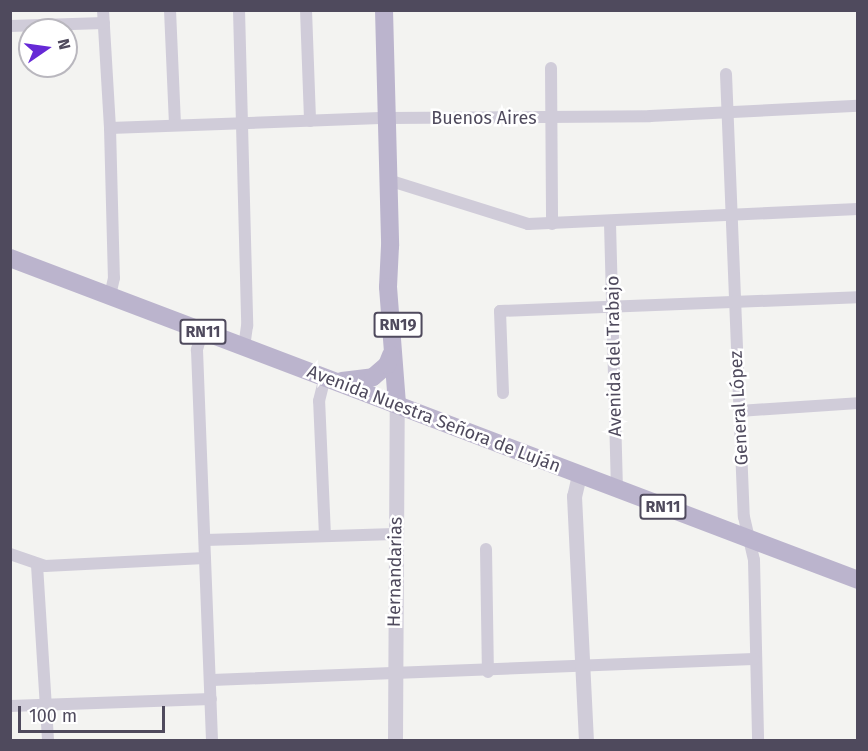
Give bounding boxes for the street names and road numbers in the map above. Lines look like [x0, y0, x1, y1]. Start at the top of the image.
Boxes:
street label: Buenos Aires [431, 107, 537, 129]
street label: Avenida del Trabajo [602, 275, 626, 437]
road number: RN19 [372, 312, 424, 338]
road number: RN11 [179, 319, 227, 345]
street label: General López [725, 350, 753, 466]
street label: Avenida Nuestra Señora de Luján [304, 361, 564, 477]
road number: RN11 [639, 494, 687, 520]
street label: Hernandarias [383, 517, 407, 627]

